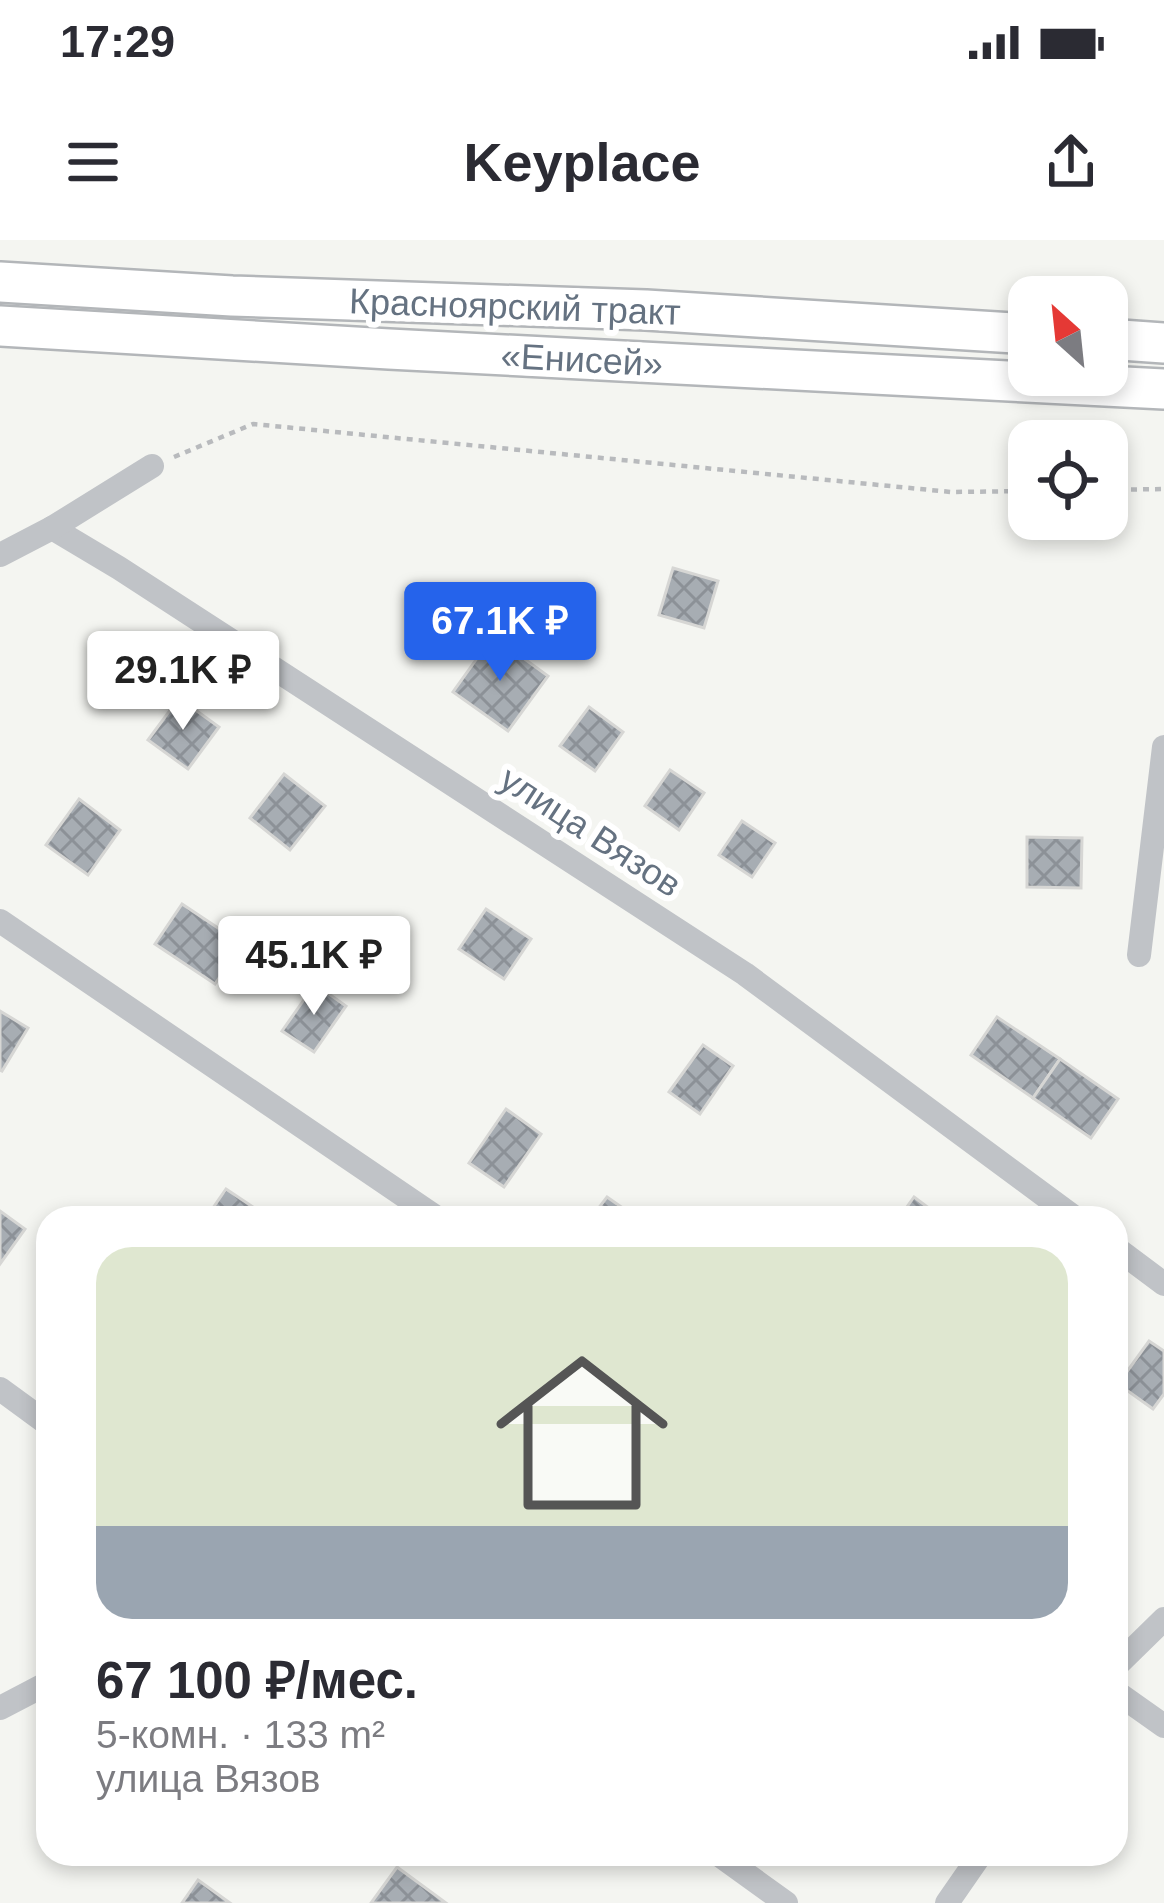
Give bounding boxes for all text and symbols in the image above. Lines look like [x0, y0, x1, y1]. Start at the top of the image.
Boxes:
text: 17:29 [60, 16, 175, 67]
icon: menu [60, 129, 126, 195]
icon: share [1038, 129, 1104, 195]
text: Keyplace [463, 132, 701, 192]
north arrow [1008, 276, 1128, 396]
map controls [1008, 276, 1128, 540]
street label: Красноярский тракт [349, 280, 681, 333]
street label: «Енисей» [500, 335, 664, 384]
button: locate [1008, 420, 1128, 540]
pin: 67.1K ₽ [389, 582, 611, 684]
text: 67.1K ₽ [431, 599, 569, 642]
pin: 29.1K ₽ [72, 631, 294, 733]
text: 29.1K ₽ [114, 648, 252, 691]
street label: улица Вязов [493, 758, 689, 905]
pin: 45.1K ₽ [203, 916, 425, 1018]
text: 45.1K ₽ [245, 933, 383, 976]
icon: home [474, 1325, 690, 1541]
text: 67 100 ₽/мес. [96, 1652, 418, 1709]
text: 5-комн. · 133 m² [96, 1713, 385, 1756]
text: улица Вязов [96, 1757, 321, 1800]

